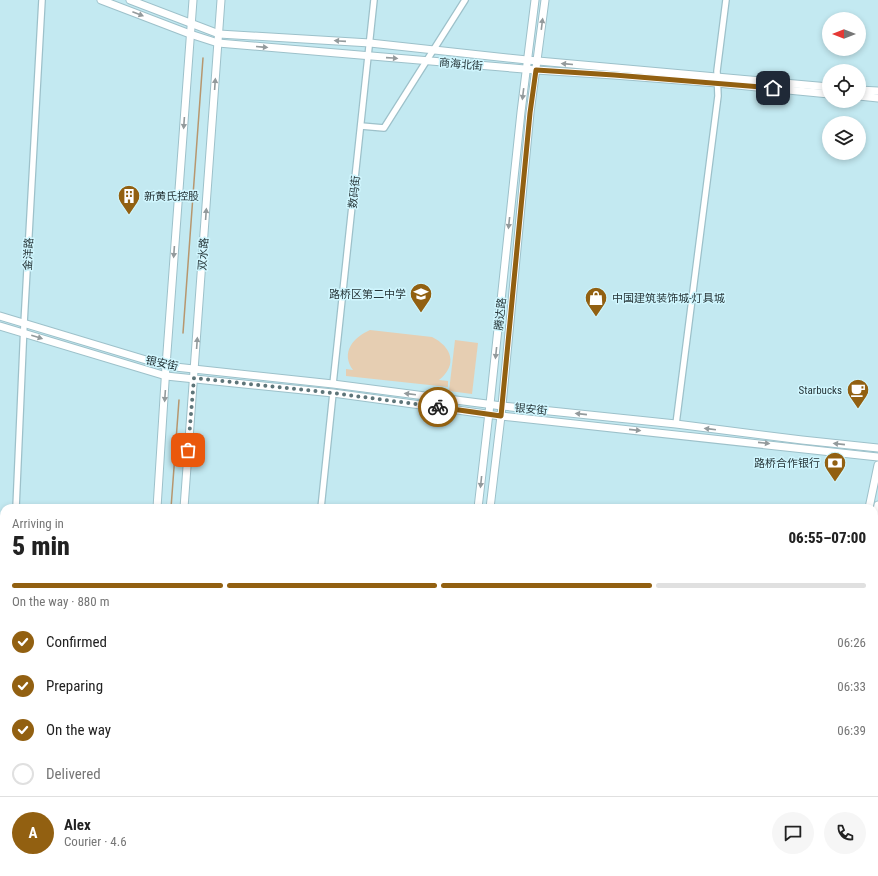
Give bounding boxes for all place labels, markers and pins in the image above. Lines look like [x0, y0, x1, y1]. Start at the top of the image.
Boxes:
pin [756, 71, 790, 105]
building icon: 新黄氏控股 [116, 183, 142, 216]
place label: 新黄氏控股 [144, 190, 199, 203]
school or university icon: 路桥区第二中学 [408, 281, 434, 314]
shop icon: 中国建筑装饰城-灯具城 [583, 285, 609, 318]
place label: 路桥区第二中学 [329, 288, 406, 301]
place label: 中国建筑装饰城-灯具城 [612, 292, 725, 305]
cafe icon: Starbucks [845, 377, 871, 410]
place label: Starbucks [799, 384, 842, 397]
pin [171, 433, 205, 467]
bank icon: 路桥合作银行 [822, 450, 848, 483]
place label: 路桥合作银行 [754, 457, 820, 470]

